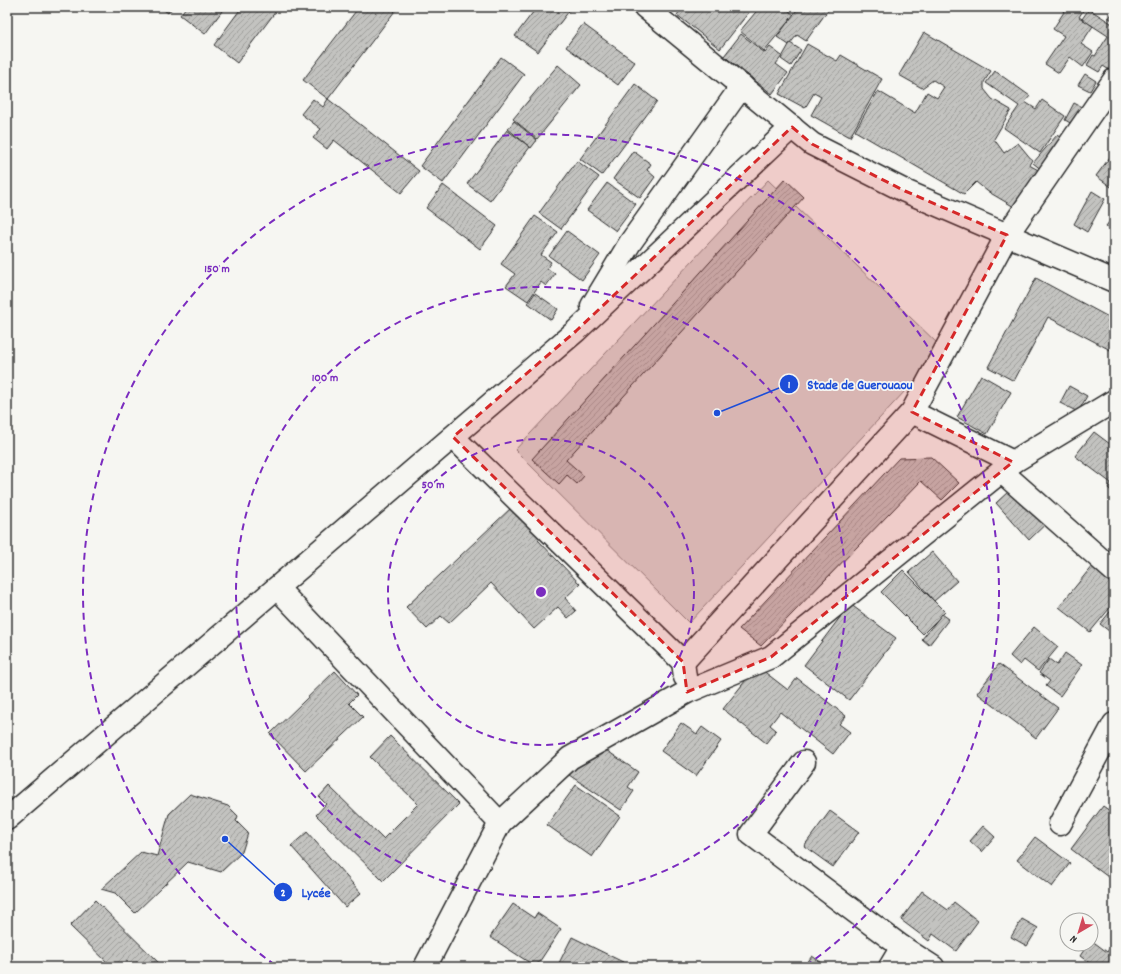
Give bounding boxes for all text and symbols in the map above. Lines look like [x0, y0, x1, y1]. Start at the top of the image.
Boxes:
text: 150 m [204, 261, 230, 278]
text: 100 m [312, 370, 338, 387]
callout: Stade de Guerouaou [779, 371, 920, 397]
text: Stade de Guerouaou [807, 376, 913, 396]
text: 1 [788, 377, 791, 394]
text: 50 m [421, 477, 445, 494]
centre of rings [534, 585, 548, 599]
callout: Lycée [273, 879, 338, 905]
text: Lycée [301, 884, 331, 904]
text: 2 [280, 885, 286, 902]
north arrow [1059, 912, 1099, 952]
text: N [1067, 930, 1081, 946]

